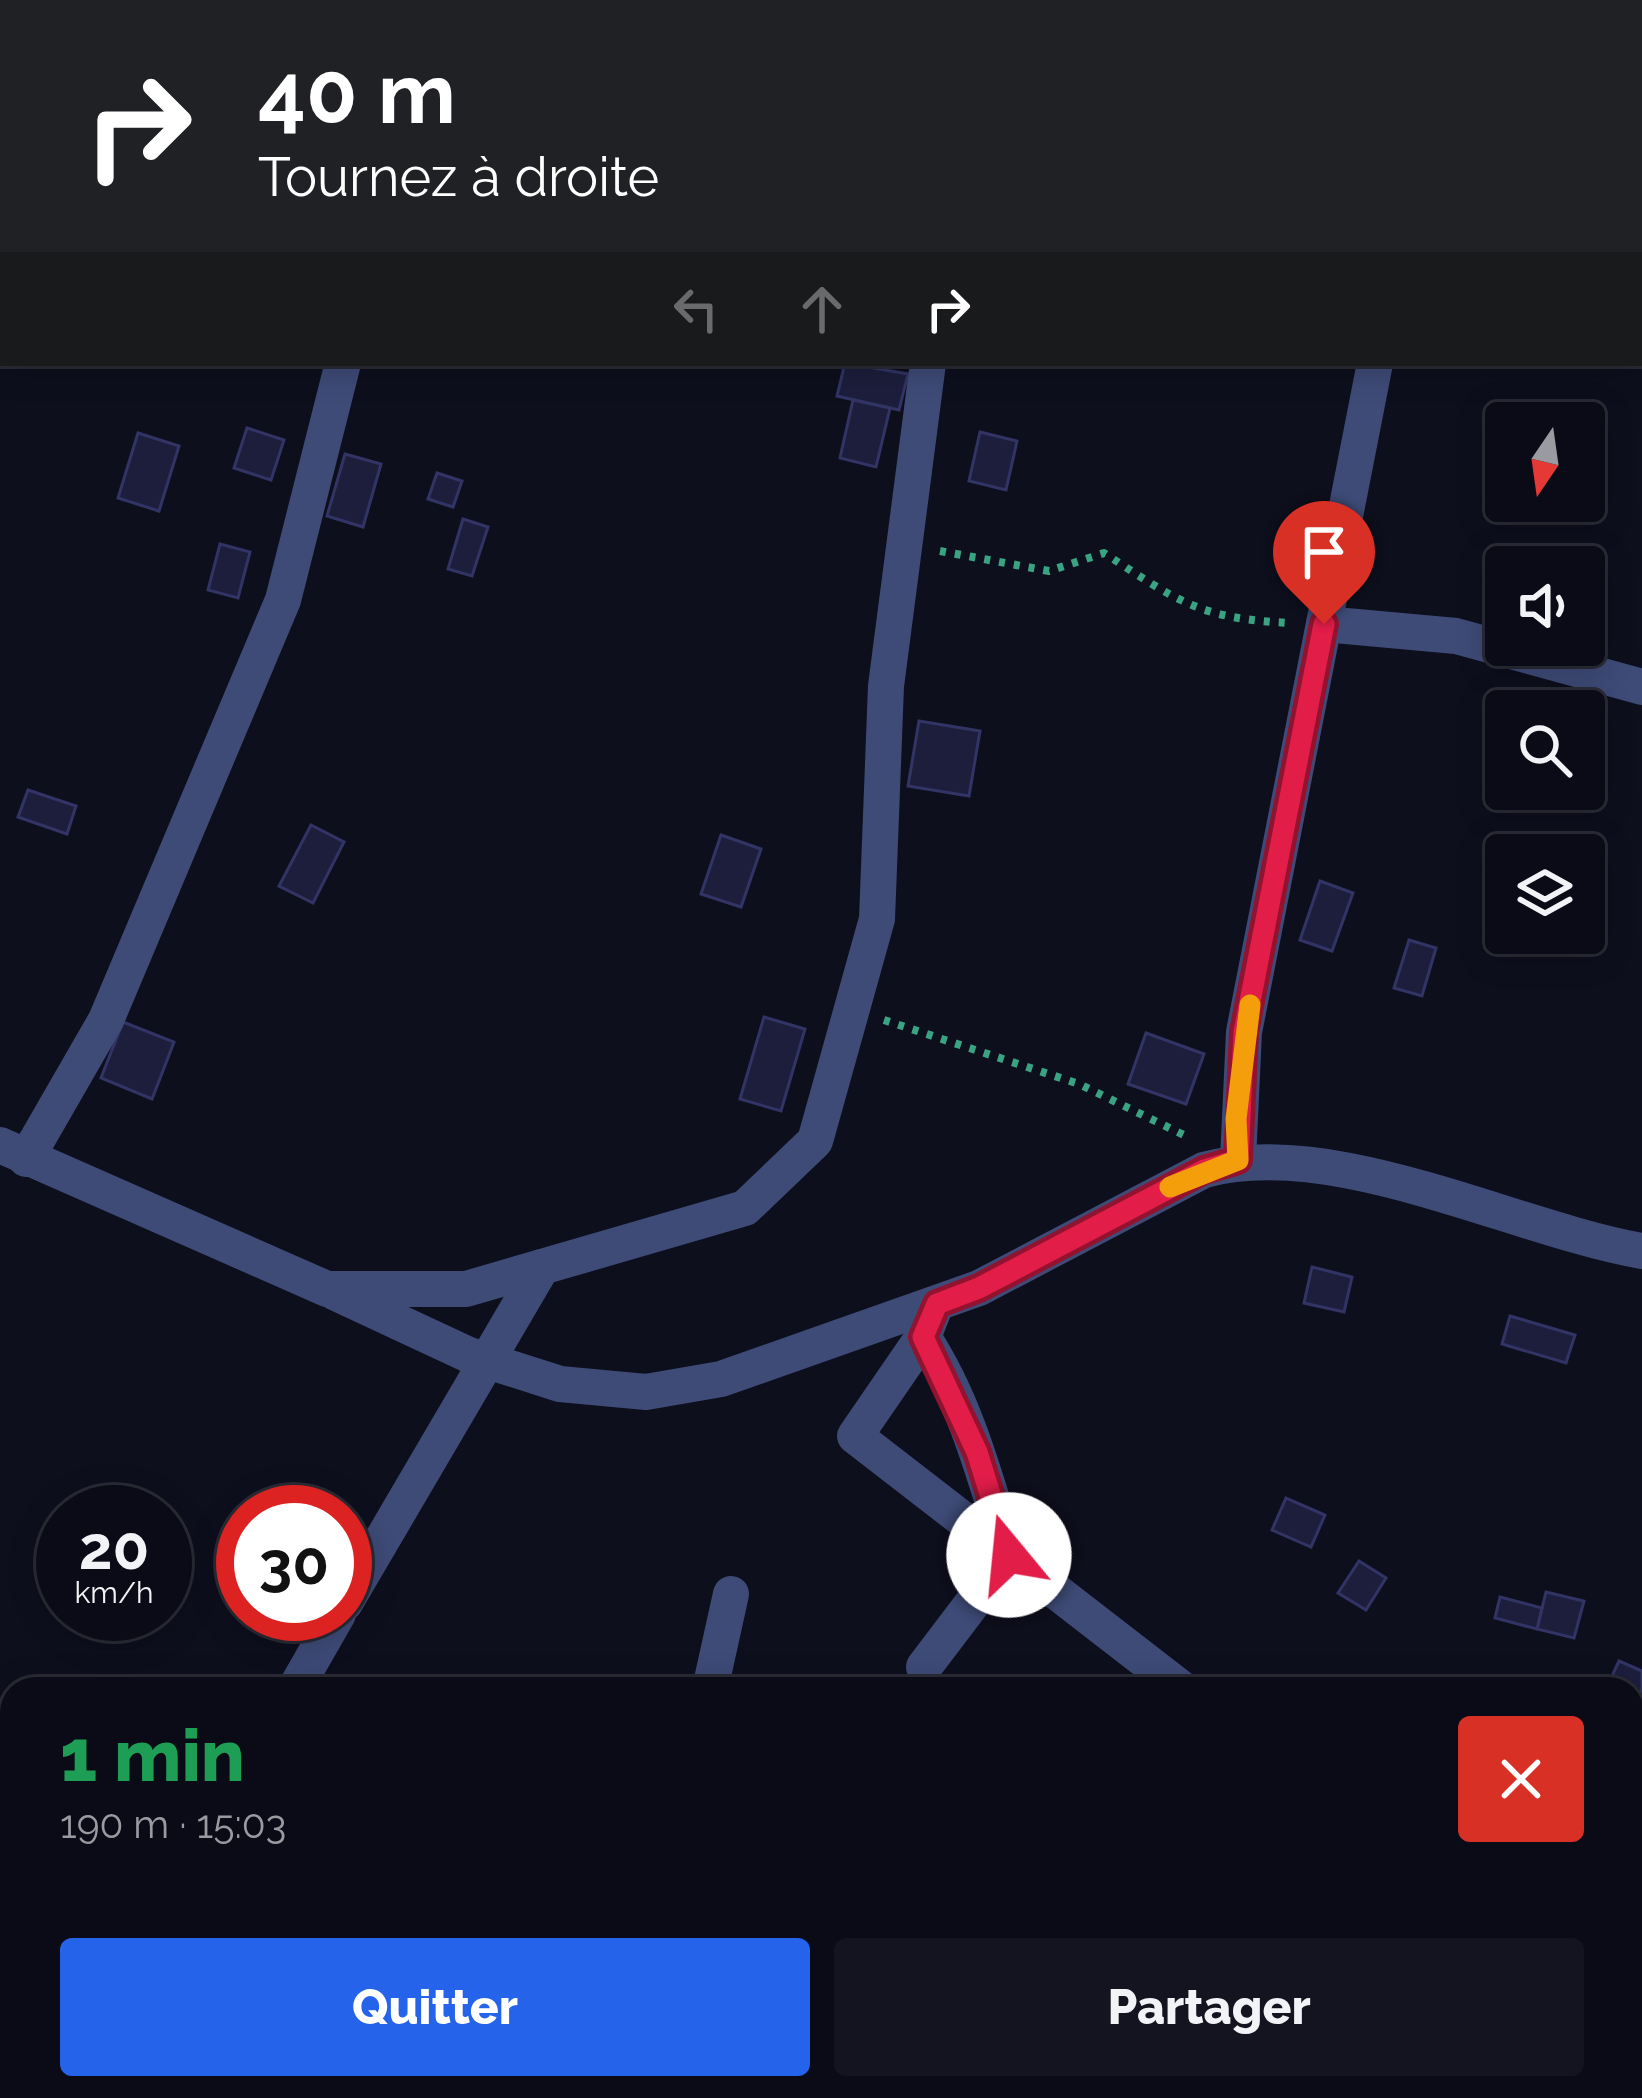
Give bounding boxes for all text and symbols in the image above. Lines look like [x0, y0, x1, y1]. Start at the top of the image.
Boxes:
text: 40 m [258, 44, 456, 143]
icon: right [60, 48, 216, 204]
text: Tournez à droite [258, 145, 659, 209]
icon: left [663, 276, 729, 342]
icon: ahead [789, 276, 855, 342]
icon: right [915, 276, 981, 342]
north arrow [1485, 402, 1605, 522]
map controls [1485, 402, 1605, 954]
pin [1273, 501, 1375, 624]
icon: arrive [1291, 519, 1357, 585]
button: sound [1485, 546, 1605, 666]
button: search [1485, 690, 1605, 810]
button: layers [1485, 834, 1605, 954]
speed limit sign: 30 [216, 1485, 372, 1641]
position arrow [946, 1492, 1072, 1618]
text: 20 [79, 1513, 149, 1583]
text: km/h [74, 1575, 154, 1610]
text: 1 min [60, 1713, 245, 1798]
button: close [1458, 1716, 1584, 1842]
text: 190 m · 15:03 [60, 1801, 286, 1847]
button: Quitter [60, 1938, 810, 2076]
button: Partager [834, 1938, 1584, 2076]

